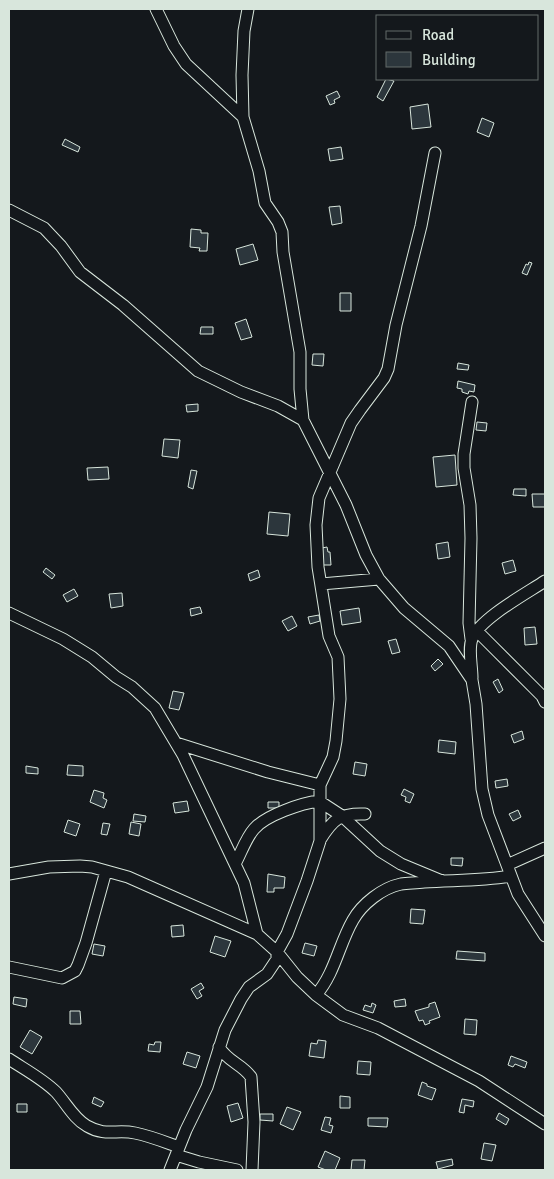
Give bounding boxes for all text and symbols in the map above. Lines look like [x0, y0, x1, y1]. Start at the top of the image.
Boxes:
legend [376, 15, 539, 80]
text: Road [422, 26, 454, 44]
text: Building [422, 51, 476, 69]

